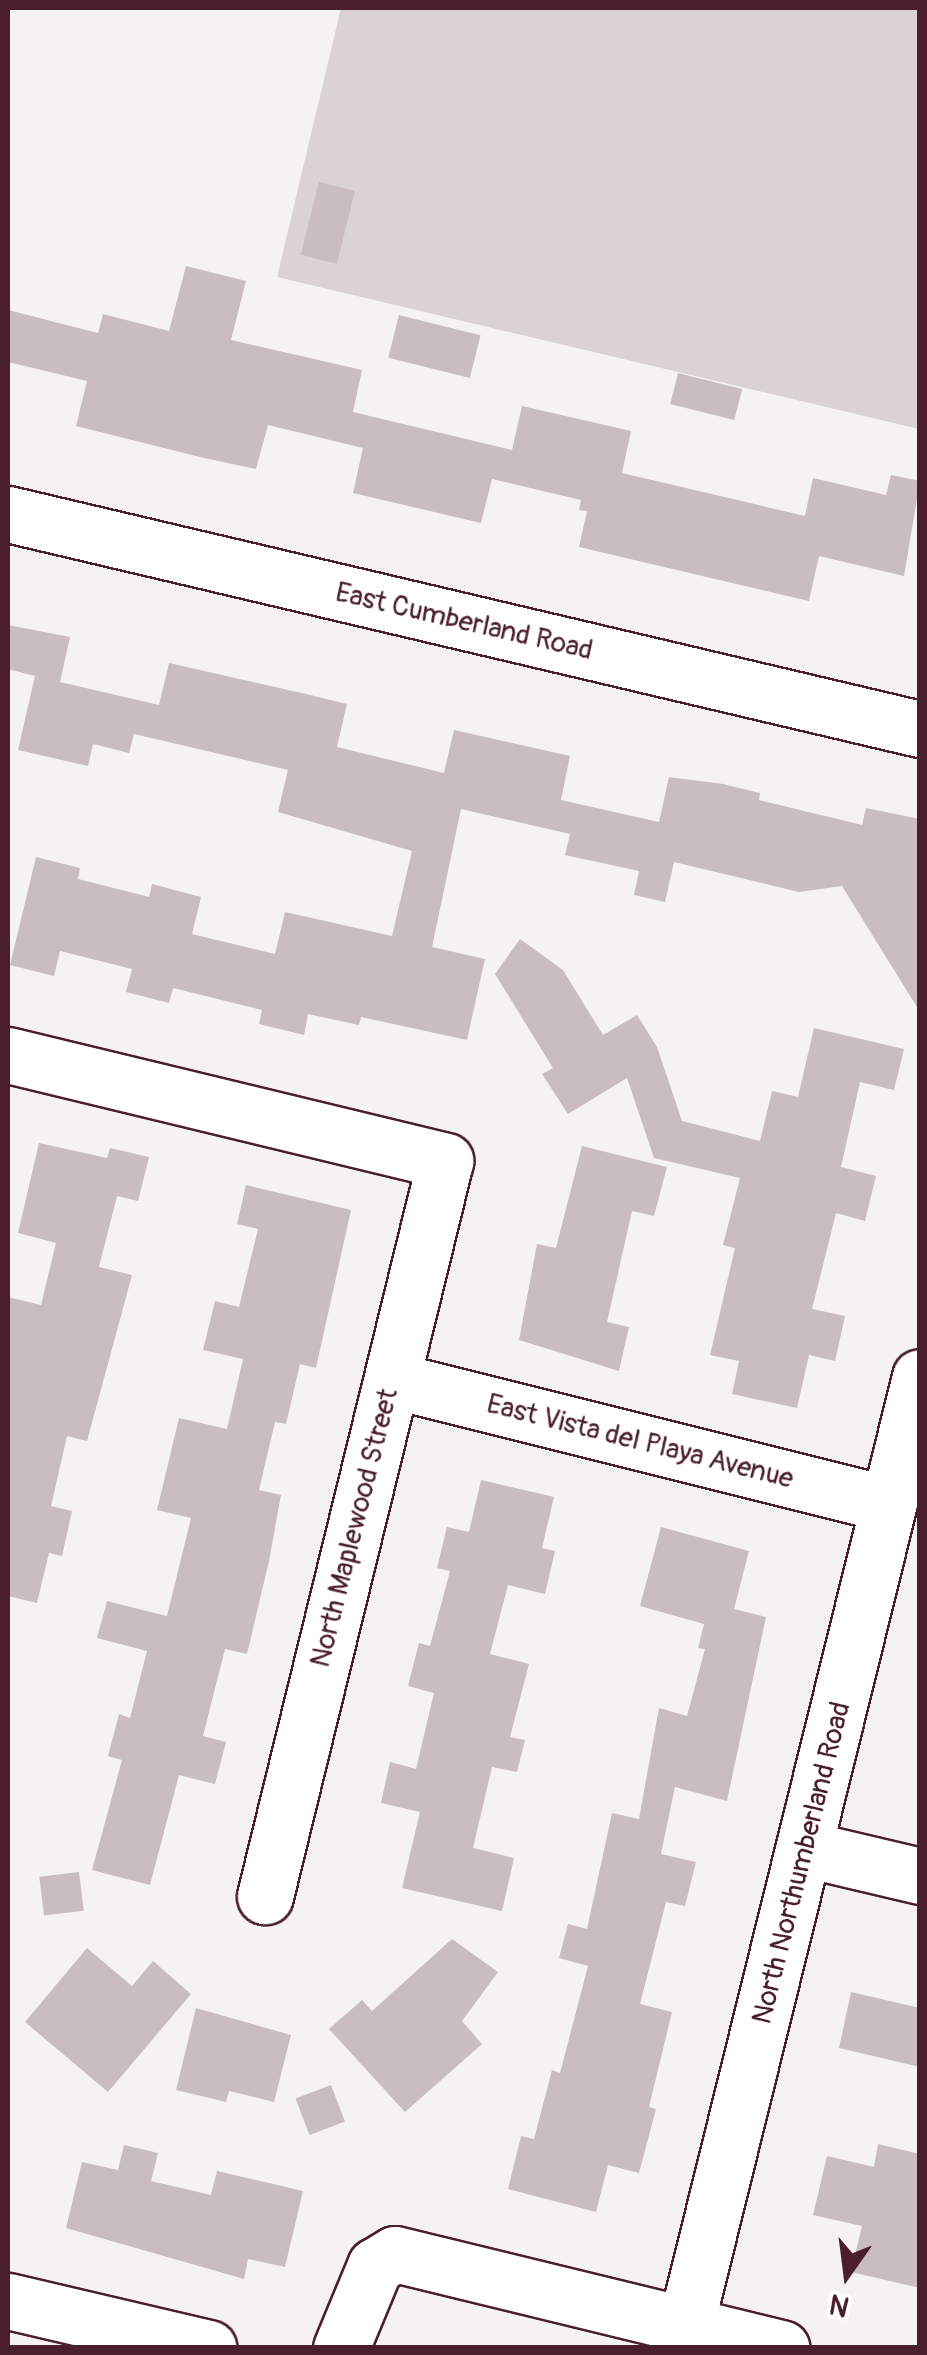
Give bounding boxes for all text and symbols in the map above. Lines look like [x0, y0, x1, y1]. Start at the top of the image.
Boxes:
street label: East Cumberland Road [332, 576, 596, 668]
street label: North Maplewood Street [304, 1385, 406, 1671]
street label: East Vista del Playa Avenue [483, 1388, 797, 1496]
street label: North Northumberland Road [746, 1698, 858, 2028]
north arrow [797, 2225, 897, 2325]
text: N [826, 2285, 853, 2324]

